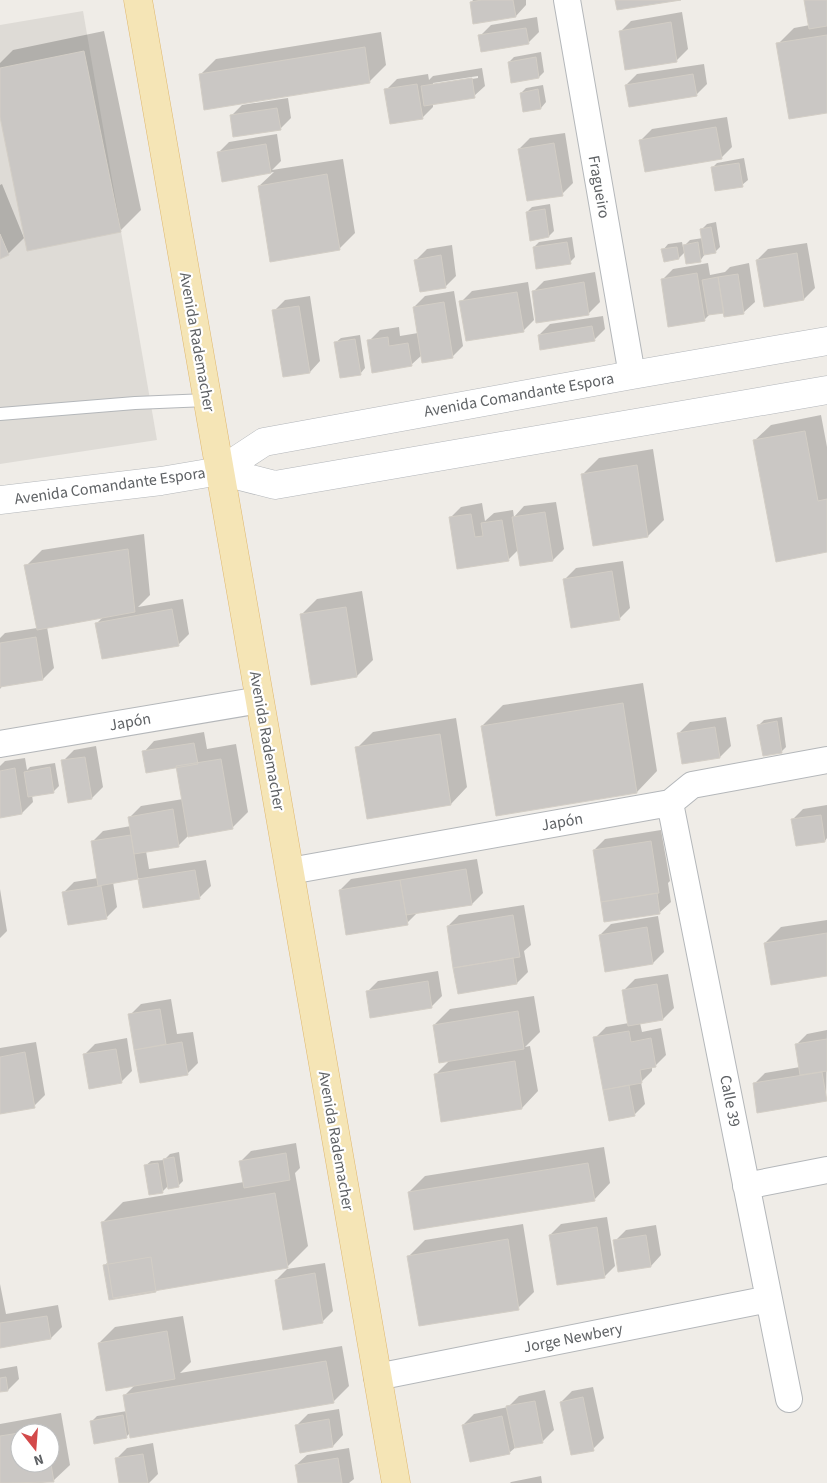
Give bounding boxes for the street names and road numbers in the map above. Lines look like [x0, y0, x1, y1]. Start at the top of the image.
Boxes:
street label: Fragueiro [583, 154, 615, 220]
street label: Avenida Rademacher [174, 270, 220, 414]
street label: Avenida Comandante Espora [422, 367, 616, 423]
street label: Avenida Comandante Espora [13, 462, 207, 510]
street label: Avenida Rademacher [244, 669, 290, 813]
street label: Japón [107, 708, 153, 736]
street label: Japón [539, 808, 585, 836]
street label: Avenida Rademacher [313, 1069, 359, 1213]
street label: Calle 39 [714, 1073, 746, 1129]
street label: Jorge Newbery [521, 1317, 625, 1358]

